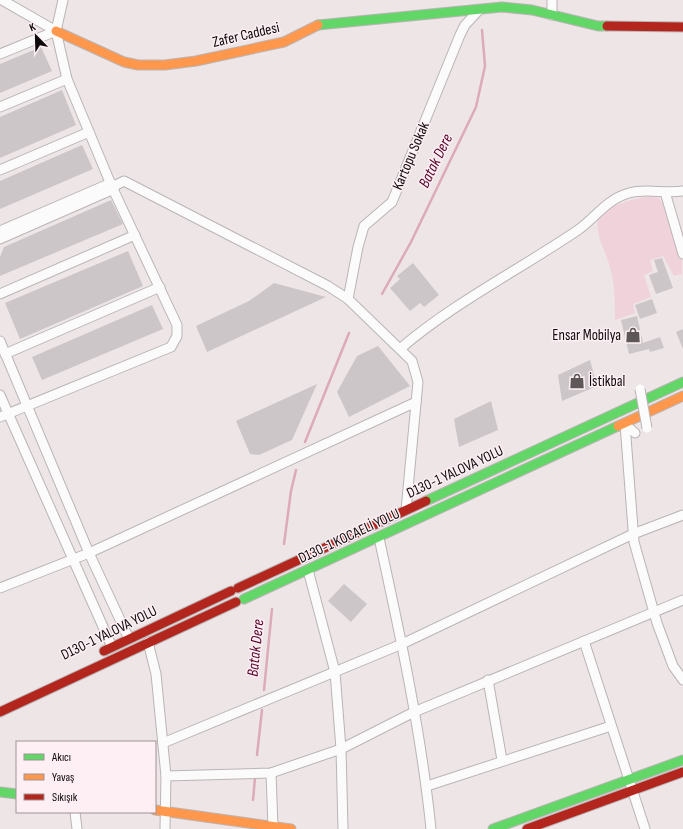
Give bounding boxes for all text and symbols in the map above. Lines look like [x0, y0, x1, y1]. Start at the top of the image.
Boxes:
north arrow [16, 16, 56, 56]
street label: Zafer Caddesi [211, 18, 281, 52]
text: K [27, 20, 38, 34]
street label: Kartopu Sokak [388, 119, 434, 193]
water label: Batak Dere [415, 131, 457, 191]
place label: Ensar Mobilya [552, 326, 621, 345]
shop icon: Ensar Mobilya [624, 326, 642, 344]
shop icon: İstikbal [568, 372, 586, 390]
place label: İstikbal [589, 372, 625, 391]
street label: D130-1 YALOVA YOLU [404, 441, 506, 503]
street label: D130-1 KOCAELİ YOLU [295, 504, 403, 568]
street label: D130-1 YALOVA YOLU [58, 602, 160, 664]
water label: Batak Dere [244, 618, 268, 678]
legend [16, 741, 156, 813]
text: Akıcı [51, 750, 71, 765]
text: Yavaş [52, 770, 74, 785]
text: Sıkışık [52, 790, 78, 805]

